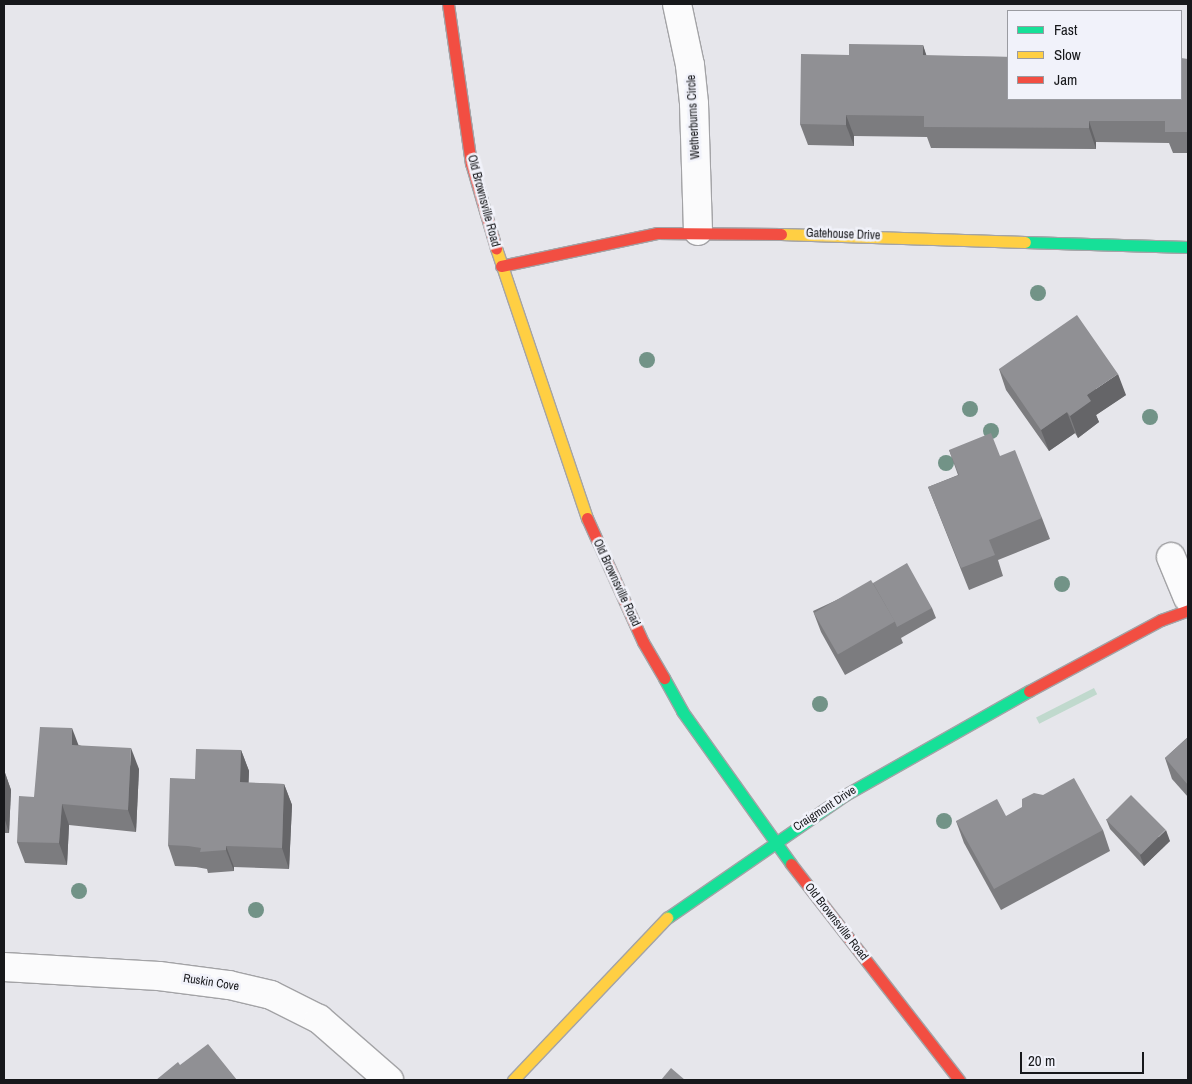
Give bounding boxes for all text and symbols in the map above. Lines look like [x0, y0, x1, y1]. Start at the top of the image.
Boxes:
legend [1007, 10, 1182, 100]
text: Fast [1054, 19, 1077, 40]
text: Slow [1054, 44, 1081, 65]
text: Jam [1054, 69, 1077, 90]
street label: Wetherburns Circle [685, 74, 703, 160]
street label: Old Brownsville Road [464, 153, 502, 249]
street label: Gatehouse Drive [806, 227, 880, 243]
street label: Old Brownsville Road [589, 537, 643, 629]
street label: Craigmont Drive [791, 783, 859, 835]
street label: Old Brownsville Road [801, 880, 871, 964]
street label: Ruskin Cove [182, 971, 240, 995]
scale bar [1022, 1042, 1146, 1074]
text: 20 m [1028, 1050, 1055, 1071]

